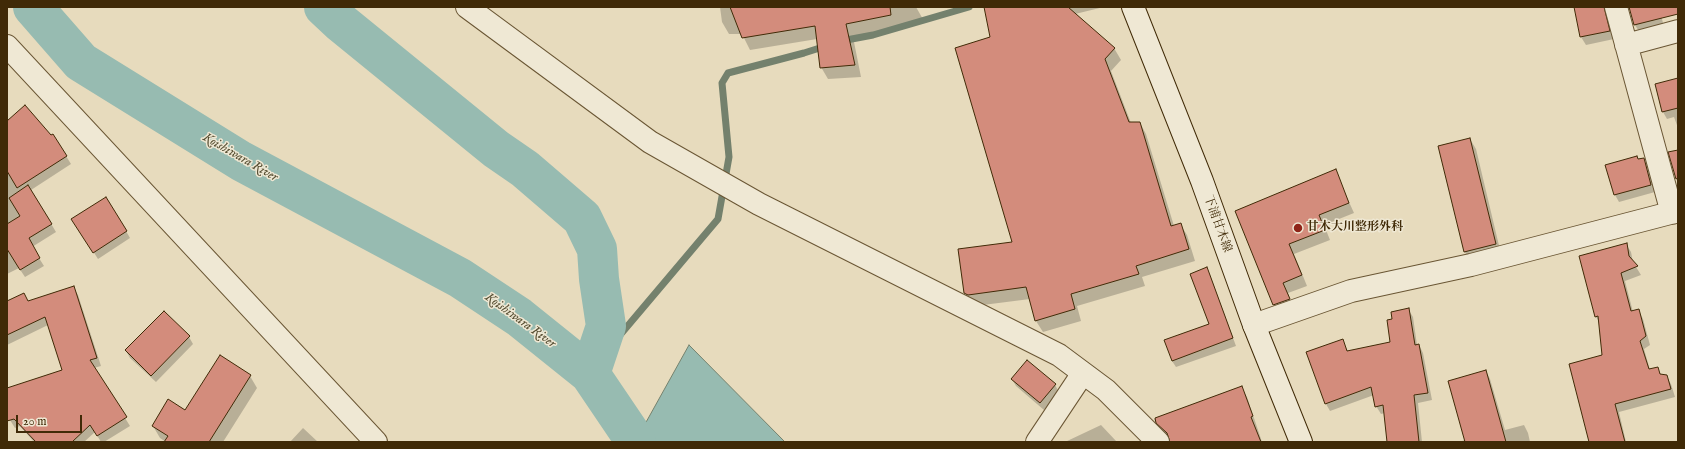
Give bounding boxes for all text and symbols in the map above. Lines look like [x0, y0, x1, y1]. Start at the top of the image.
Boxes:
water label: Koishiwara River [200, 130, 280, 186]
street label: 下浦甘木線 [1200, 193, 1234, 255]
place label: 甘木大川整形外科 [1307, 221, 1403, 235]
marker: 甘木大川整形外科 [1292, 222, 1304, 234]
water label: Koishiwara River [481, 290, 559, 352]
scale bar [18, 407, 84, 433]
text: 20 m [23, 414, 46, 429]

